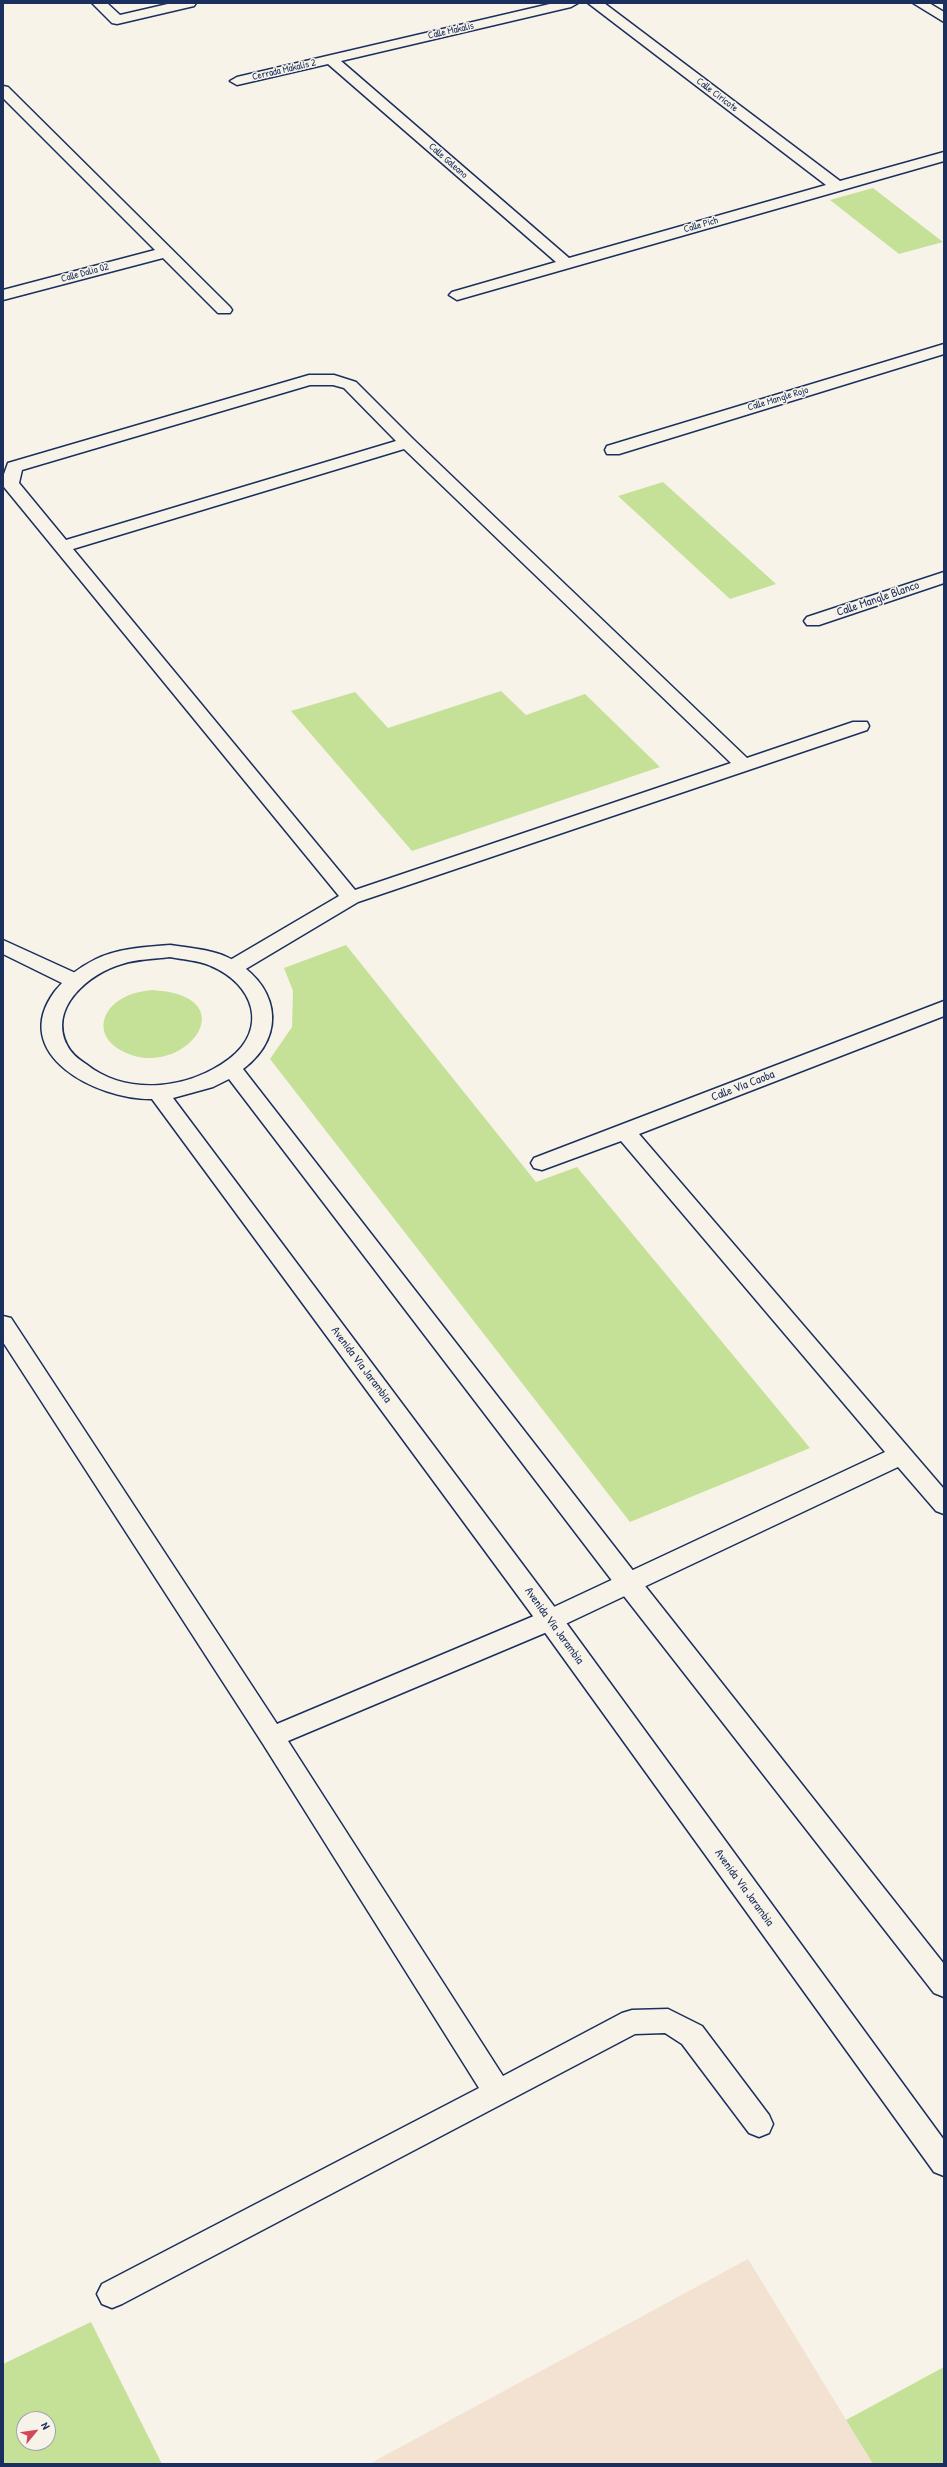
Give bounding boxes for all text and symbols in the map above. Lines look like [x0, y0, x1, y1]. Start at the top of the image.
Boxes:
street label: Calle Makalis [427, 20, 475, 42]
street label: Cerrada Makalis 2 [251, 57, 317, 83]
street label: Calle Ciricote [694, 75, 740, 115]
street label: Calle Galeano [426, 141, 470, 181]
street label: Calle Pich [682, 214, 720, 236]
street label: Calle Dalia 02 [60, 261, 110, 285]
street label: Calle Mangle Rojo [746, 384, 810, 414]
street label: Calle Mangle Blanco [835, 578, 921, 620]
street label: Calle Via Caoba [709, 1067, 777, 1105]
street label: Avenida Via Jarambia [328, 1324, 394, 1406]
street label: Avenida Via Jarambia [521, 1585, 587, 1667]
street label: Avenida Via Jarambia [711, 1847, 777, 1929]
north arrow [16, 2411, 56, 2451]
text: N [38, 2420, 53, 2432]

